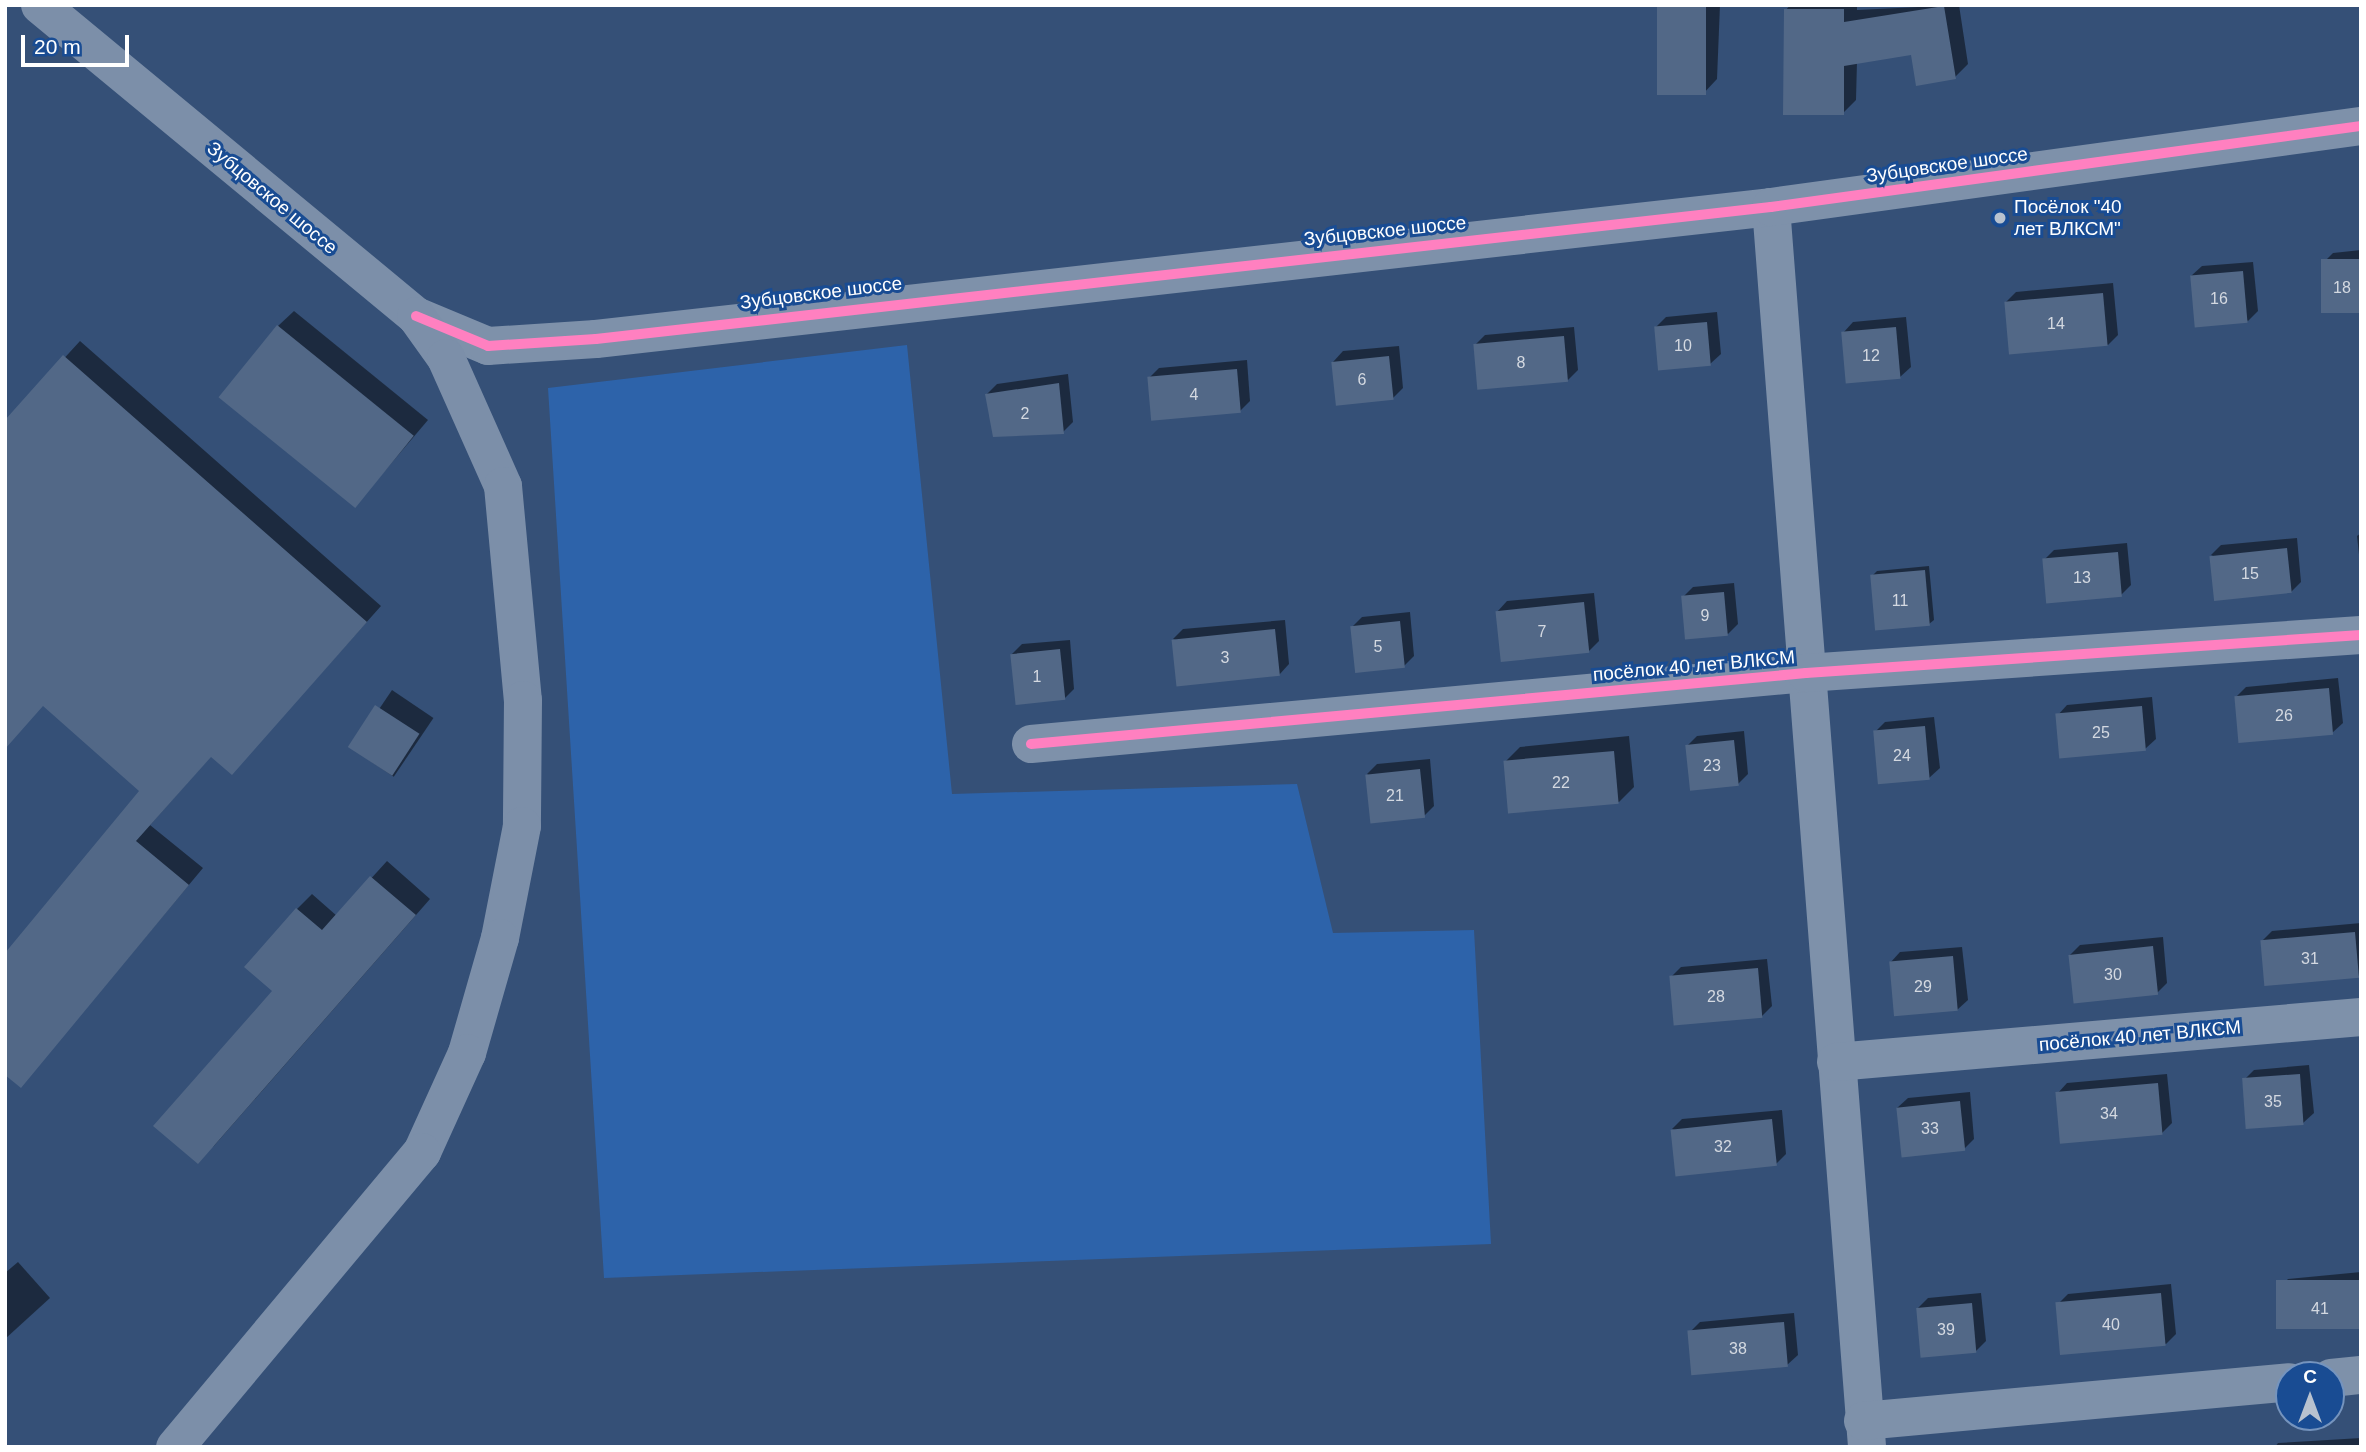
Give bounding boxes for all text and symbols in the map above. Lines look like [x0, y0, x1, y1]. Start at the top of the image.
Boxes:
scale bar [24, 21, 133, 65]
text: 20 m [34, 35, 81, 58]
street label: Зубцовское шоссе [202, 137, 342, 259]
street label: Зубцовское шоссе [1865, 142, 2029, 188]
place label: Посёлок "40 лет ВЛКСМ" [2014, 196, 2122, 240]
marker: Посёлок "40 лет ВЛКСМ" [1992, 210, 2008, 226]
street label: Зубцовское шоссе [1303, 211, 1467, 251]
street label: Зубцовское шоссе [739, 272, 903, 314]
house number: 18 [2333, 278, 2351, 298]
house number: 16 [2210, 289, 2228, 309]
house number: 14 [2047, 314, 2065, 334]
house number: 10 [1674, 336, 1692, 356]
house number: 12 [1862, 346, 1880, 366]
house number: 8 [1517, 353, 1525, 373]
house number: 6 [1358, 370, 1366, 390]
house number: 4 [1190, 385, 1198, 405]
house number: 2 [1021, 404, 1029, 424]
house number: 15 [2241, 564, 2259, 584]
house number: 13 [2073, 568, 2091, 588]
house number: 11 [1892, 591, 1908, 611]
house number: 9 [1701, 606, 1709, 626]
house number: 7 [1538, 622, 1546, 642]
house number: 5 [1374, 637, 1382, 657]
street label: посёлок 40 лет ВЛКСМ [1592, 646, 1796, 686]
house number: 3 [1221, 648, 1229, 668]
house number: 1 [1033, 667, 1041, 687]
house number: 26 [2275, 706, 2293, 726]
house number: 25 [2092, 723, 2110, 743]
house number: 24 [1893, 746, 1911, 766]
house number: 23 [1703, 756, 1721, 776]
house number: 22 [1552, 773, 1570, 793]
house number: 21 [1386, 786, 1404, 806]
house number: 31 [2301, 949, 2319, 969]
house number: 30 [2104, 965, 2122, 985]
house number: 29 [1914, 977, 1932, 997]
house number: 28 [1707, 987, 1725, 1007]
street label: посёлок 40 лет ВЛКСМ [2038, 1016, 2242, 1056]
house number: 35 [2264, 1092, 2282, 1112]
house number: 34 [2100, 1104, 2118, 1124]
house number: 33 [1921, 1119, 1939, 1139]
house number: 32 [1714, 1137, 1732, 1157]
house number: 41 [2311, 1299, 2329, 1319]
house number: 40 [2102, 1315, 2120, 1335]
house number: 39 [1937, 1320, 1955, 1340]
house number: 38 [1729, 1339, 1747, 1359]
north arrow [2275, 1361, 2345, 1431]
text: С [2303, 1366, 2317, 1387]

